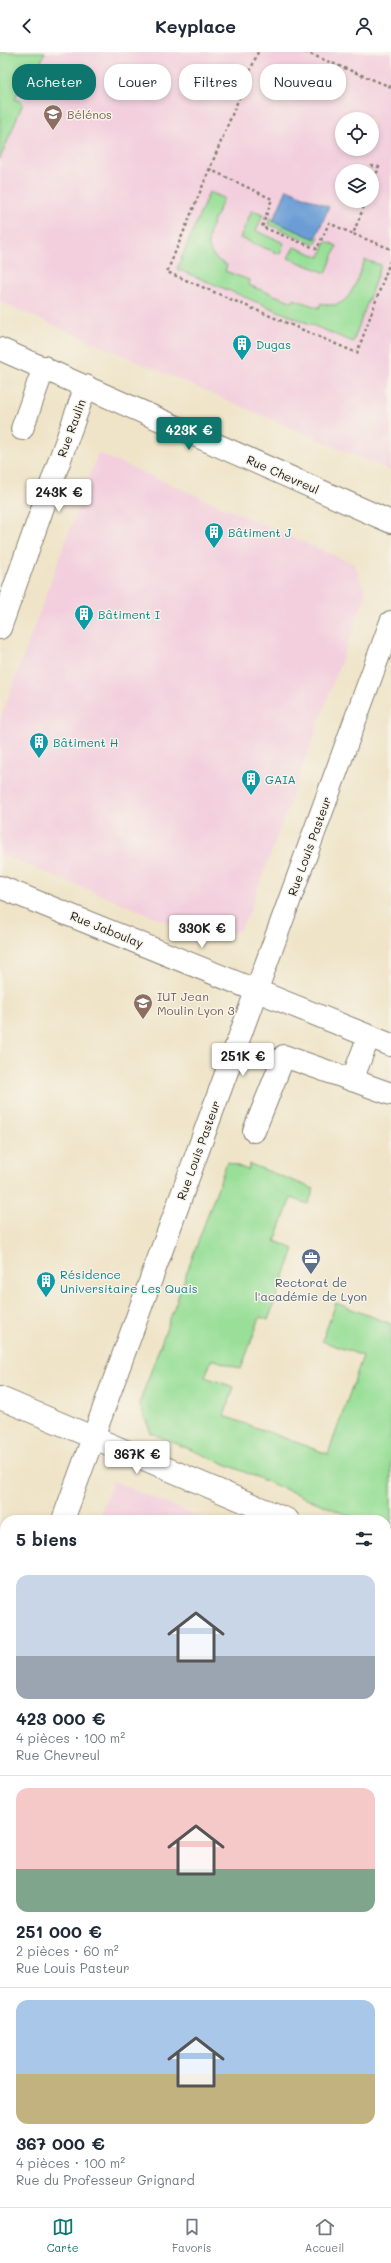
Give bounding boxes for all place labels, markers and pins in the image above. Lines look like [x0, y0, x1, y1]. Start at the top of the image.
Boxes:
school or university icon: Bélénos [42, 103, 64, 131]
place label: Bélénos [67, 106, 112, 122]
building icon: Dugas [231, 333, 253, 361]
place label: Dugas [256, 336, 291, 352]
pin: 423K € [156, 417, 222, 451]
pin: 243K € [26, 479, 92, 513]
building icon: Bâtiment J [203, 521, 225, 549]
place label: Bâtiment J [228, 524, 292, 540]
building icon: Bâtiment I [73, 603, 95, 631]
place label: Bâtiment I [98, 606, 160, 622]
building icon: Bâtiment H [28, 731, 50, 759]
place label: Bâtiment H [53, 734, 118, 750]
building icon: GAIA [240, 768, 262, 796]
place label: GAIA [265, 771, 296, 787]
pin: 330K € [169, 915, 235, 949]
place label: IUT Jean Moulin Lyon 3 [157, 988, 235, 1018]
school or university icon: IUT Jean Moulin Lyon 3 [132, 992, 154, 1020]
pin: 251K € [210, 1043, 276, 1077]
office icon: Rectorat de l'académie de Lyon [300, 1247, 322, 1275]
place label: Résidence Universitaire Les Quais [60, 1266, 198, 1296]
building icon: Résidence Universitaire Les Quais [35, 1270, 57, 1298]
place label: Rectorat de l'académie de Lyon [255, 1274, 367, 1304]
pin: 367K € [104, 1441, 170, 1475]

